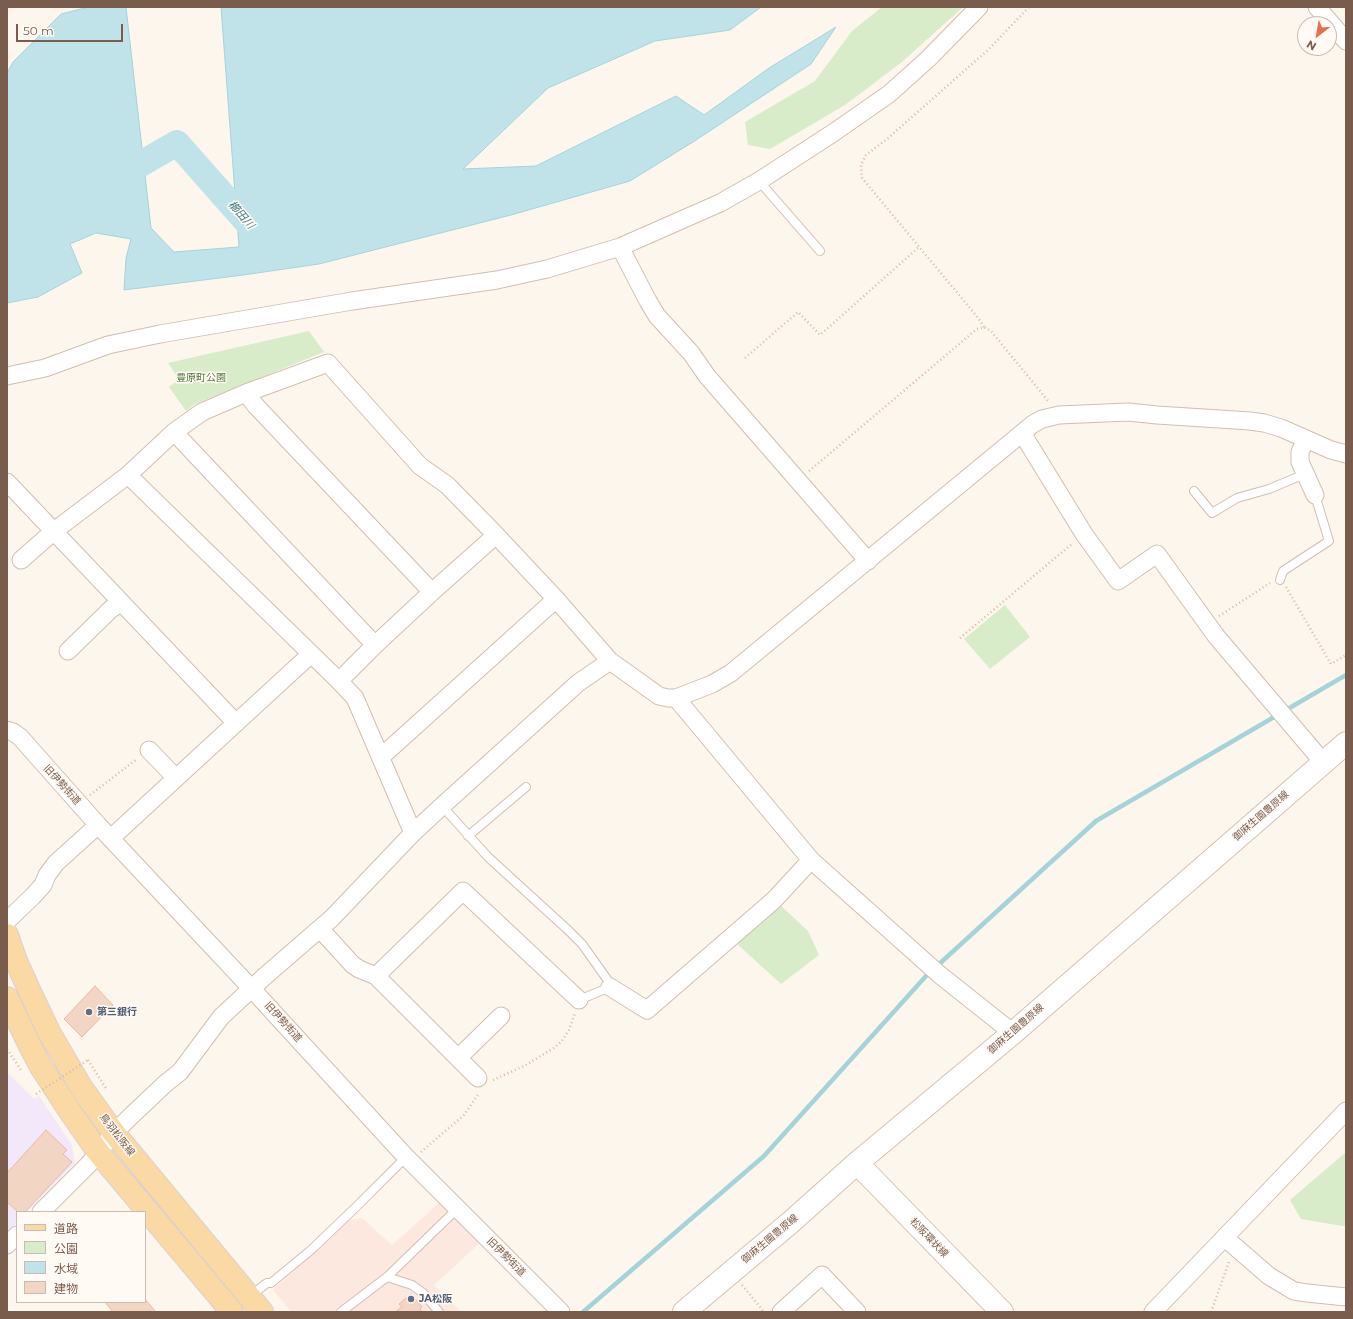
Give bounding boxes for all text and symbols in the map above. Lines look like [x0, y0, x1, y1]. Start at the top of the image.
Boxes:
scale bar [18, 16, 125, 42]
north arrow [1297, 16, 1337, 56]
text: 50 m [23, 23, 54, 38]
text: N [1304, 37, 1319, 54]
water label: 櫛田川 [225, 198, 257, 232]
park label: 豊原町公園 [176, 372, 226, 384]
street label: 旧伊勢街道 [41, 762, 83, 808]
street label: 御麻生園豊原線 [1231, 789, 1291, 843]
street label: 旧伊勢街道 [262, 999, 304, 1045]
street label: 御麻生園豊原線 [986, 1002, 1046, 1056]
place label: 第三銀行 [97, 1006, 137, 1018]
marker: 第三銀行 [84, 1007, 94, 1017]
street label: 鳥羽松阪線 [97, 1112, 137, 1158]
legend [16, 1211, 146, 1303]
street label: 御麻生園豊原線 [739, 1212, 801, 1266]
street label: 松阪環状線 [907, 1216, 951, 1260]
text: 道路 [54, 1221, 78, 1236]
street label: 旧伊勢街道 [484, 1235, 528, 1279]
text: 公園 [54, 1241, 78, 1256]
text: 水域 [54, 1261, 78, 1276]
text: 建物 [54, 1281, 78, 1296]
place label: JA松阪 [419, 1293, 452, 1305]
marker: JA松阪 [406, 1294, 416, 1304]

